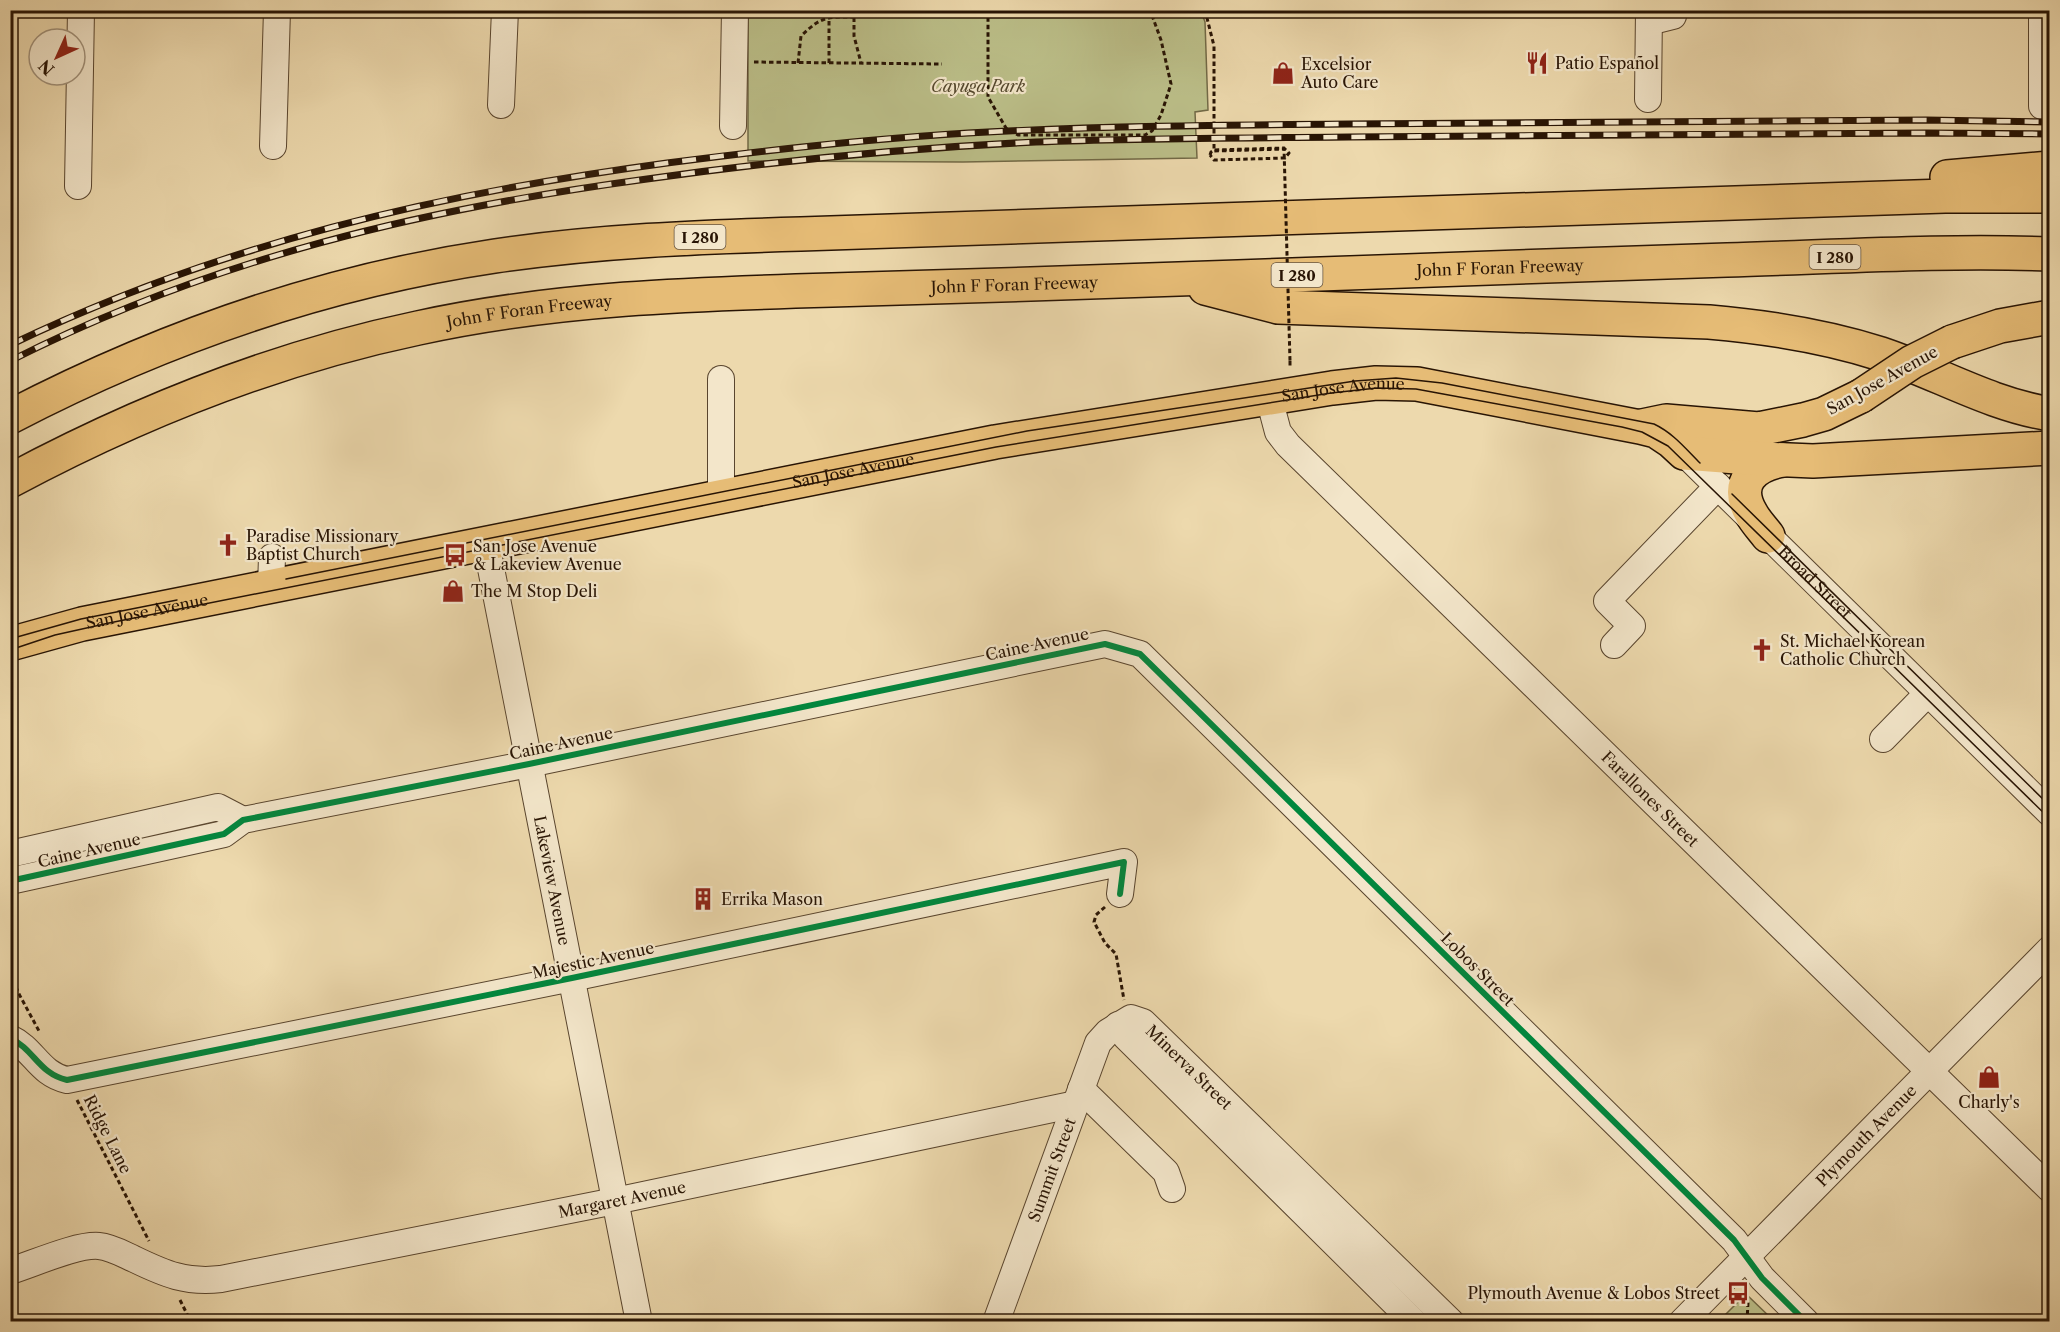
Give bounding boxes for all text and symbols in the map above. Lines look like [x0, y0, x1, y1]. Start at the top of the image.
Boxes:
north arrow [27, 27, 87, 87]
restaurant icon: Patio Español [1524, 50, 1550, 76]
place label: Patio Español [1555, 53, 1659, 73]
place label: Excelsior Auto Care [1300, 54, 1379, 92]
text: N [34, 56, 58, 80]
shop icon: Excelsior Auto Care [1270, 60, 1296, 86]
park label: Cayuga Park [931, 76, 1026, 96]
road number: I 280 [674, 225, 726, 249]
road number: I 280 [1810, 245, 1860, 269]
street label: John F Foran Freeway [1413, 255, 1585, 280]
road number: I 280 [1272, 263, 1322, 287]
street label: John F Foran Freeway [927, 272, 1099, 297]
street label: John F Foran Freeway [442, 290, 614, 332]
street label: San Jose Avenue [1823, 341, 1941, 419]
street label: San Jose Avenue [1280, 373, 1405, 406]
street label: San Jose Avenue [790, 448, 916, 492]
place label: Paradise Missionary Baptist Church [246, 526, 400, 564]
church icon: Paradise Missionary Baptist Church [215, 532, 241, 558]
place label: San Jose Avenue & Lakeview Avenue [473, 536, 622, 574]
street label: Broad Street [1774, 541, 1856, 623]
bus stop icon: San Jose Avenue & Lakeview Avenue [442, 542, 468, 568]
shop icon: The M Stop Deli [440, 578, 466, 604]
place label: The M Stop Deli [471, 581, 597, 601]
street label: San Jose Avenue [84, 589, 210, 633]
street label: Caine Avenue [984, 623, 1091, 665]
place label: St. Michael Korean Catholic Church [1780, 631, 1925, 669]
church icon: St. Michael Korean Catholic Church [1749, 637, 1775, 663]
street label: Caine Avenue [508, 722, 615, 764]
street label: Farallones Street [1597, 747, 1704, 851]
street label: Lakeview Avenue [530, 814, 575, 947]
street label: Caine Avenue [36, 828, 142, 872]
building icon: Errika Mason [690, 886, 716, 912]
place label: Errika Mason [721, 889, 823, 909]
street label: Lobos Street [1437, 928, 1519, 1010]
street label: Majestic Avenue [530, 937, 656, 983]
street label: Minerva Street [1142, 1020, 1237, 1114]
shop icon: Charly's [1976, 1064, 2002, 1090]
street label: Plymouth Avenue [1812, 1080, 1921, 1191]
street label: Ridge Lane [80, 1091, 136, 1177]
place label: Charly's [1958, 1092, 2020, 1112]
street label: Summit Street [1023, 1115, 1080, 1225]
street label: Margaret Avenue [556, 1176, 688, 1222]
bus stop icon: Plymouth Avenue & Lobos Street [1725, 1280, 1751, 1306]
place label: Plymouth Avenue & Lobos Street [1467, 1283, 1720, 1303]

